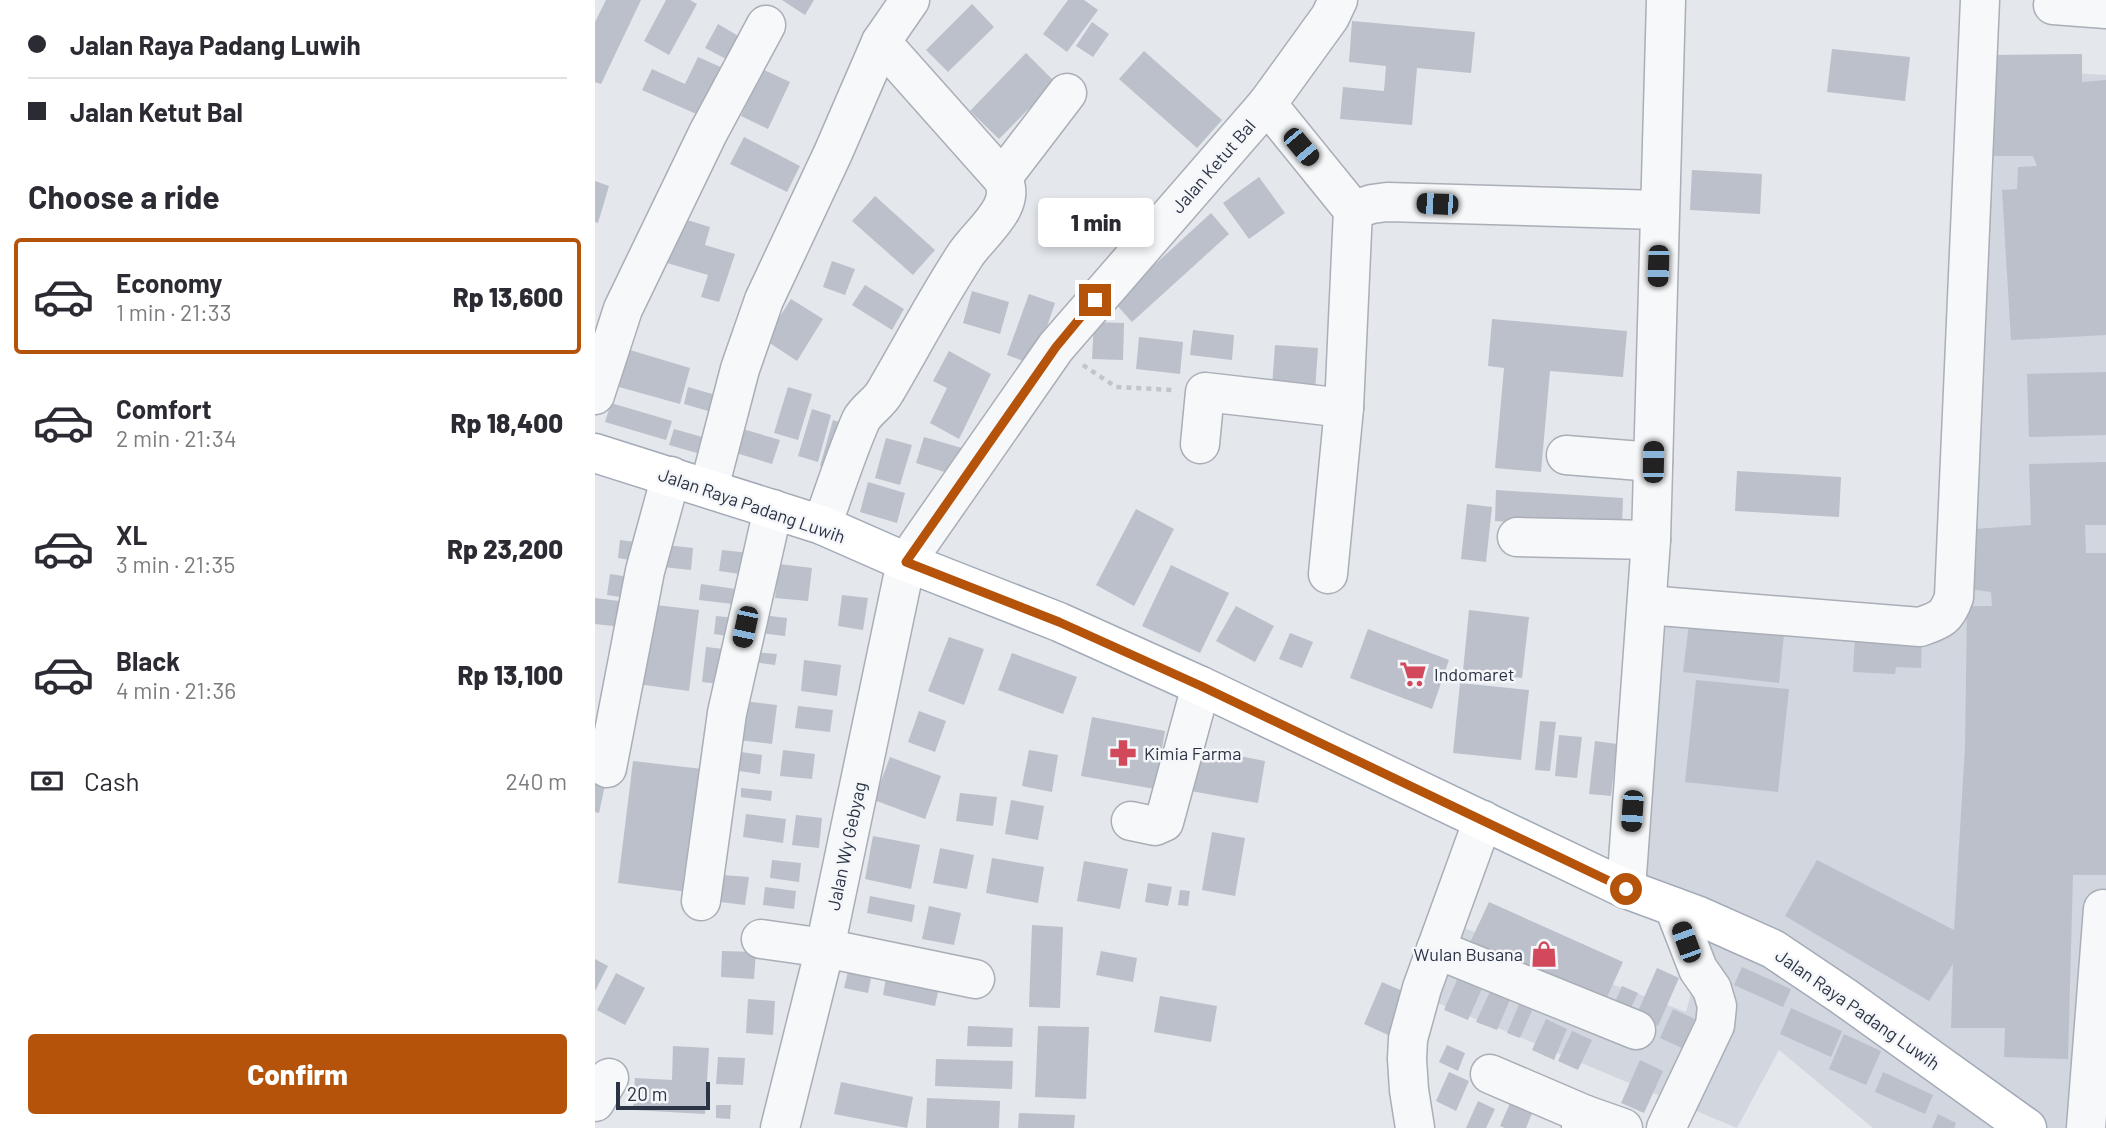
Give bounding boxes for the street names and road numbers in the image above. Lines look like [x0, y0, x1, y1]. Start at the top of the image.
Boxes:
street label: Jalan Ketut Bal [1166, 115, 1260, 217]
street label: Jalan Raya Padang Luwih [656, 463, 848, 547]
street label: Jalan Wy Gebyag [822, 780, 870, 912]
street label: Jalan Raya Padang Luwih [1771, 944, 1945, 1074]

